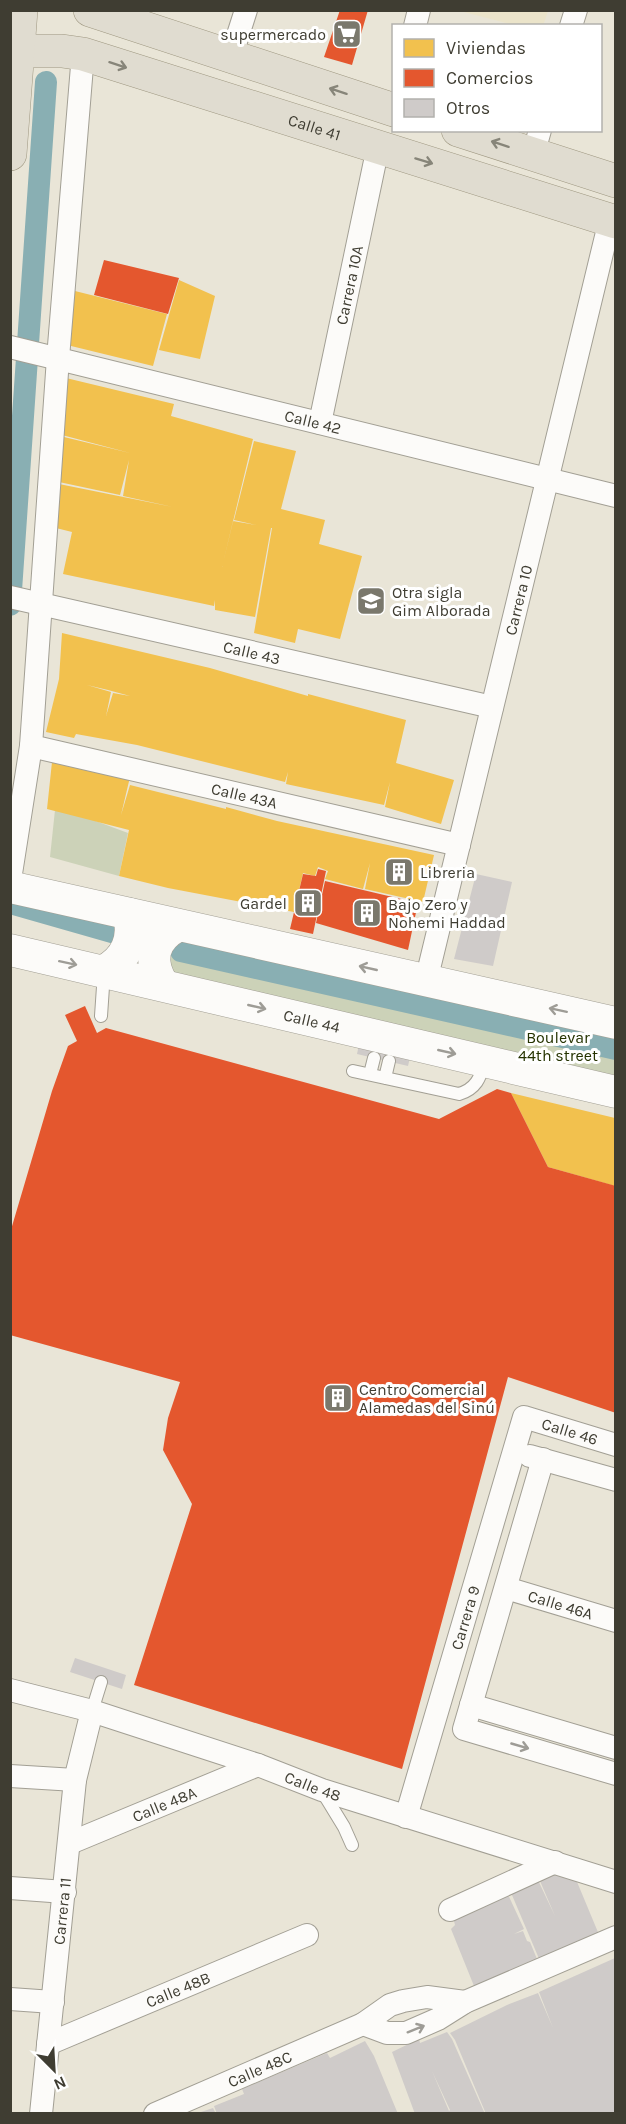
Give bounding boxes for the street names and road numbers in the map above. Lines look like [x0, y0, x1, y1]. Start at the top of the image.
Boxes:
street label: Calle 41 [286, 110, 343, 144]
street label: Carrera 10A [331, 243, 367, 327]
street label: Calle 42 [283, 405, 343, 438]
street label: Carrera 10 [500, 563, 536, 637]
street label: Calle 43 [221, 636, 282, 668]
street label: Calle 43A [209, 779, 279, 812]
street label: Calle 44 [282, 1005, 342, 1037]
street label: Calle 46 [539, 1413, 600, 1448]
street label: Carrera 9 [446, 1583, 483, 1652]
street label: Calle 46A [526, 1586, 595, 1623]
street label: Calle 48 [282, 1767, 343, 1805]
street label: Calle 48A [129, 1782, 199, 1826]
street label: Carrera 11 [49, 1877, 75, 1946]
street label: Calle 48B [143, 1967, 213, 2011]
street label: Calle 48C [225, 2046, 295, 2091]

